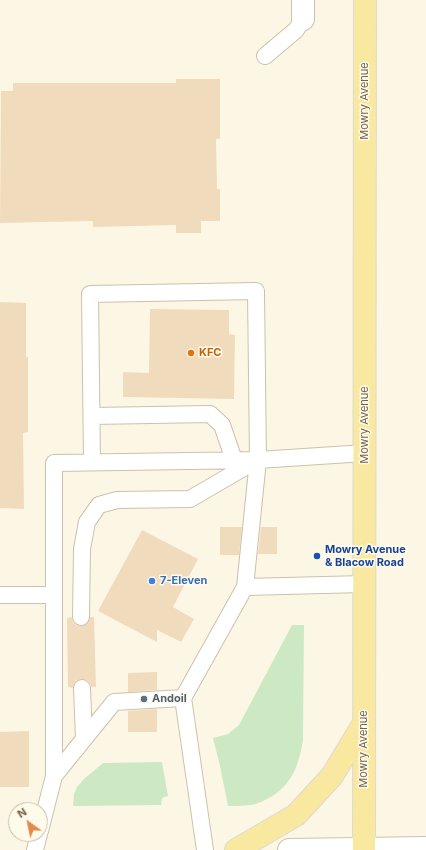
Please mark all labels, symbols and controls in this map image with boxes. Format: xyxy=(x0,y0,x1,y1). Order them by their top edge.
street label: Mowry Avenue xyxy=(358,62,372,140)
place label: KFC xyxy=(199,346,222,360)
marker: KFC xyxy=(186,348,196,358)
street label: Mowry Avenue xyxy=(358,386,372,464)
place label: Mowry Avenue & Blacow Road xyxy=(325,543,406,569)
marker: Mowry Avenue & Blacow Road xyxy=(312,551,322,561)
place label: 7-Eleven xyxy=(160,574,207,588)
marker: 7-Eleven xyxy=(147,576,157,586)
place label: Andoil xyxy=(152,692,187,706)
marker: Andoil xyxy=(139,694,149,704)
street label: Mowry Avenue xyxy=(357,710,371,788)
north arrow xyxy=(8,802,48,842)
text: N xyxy=(15,805,29,821)

